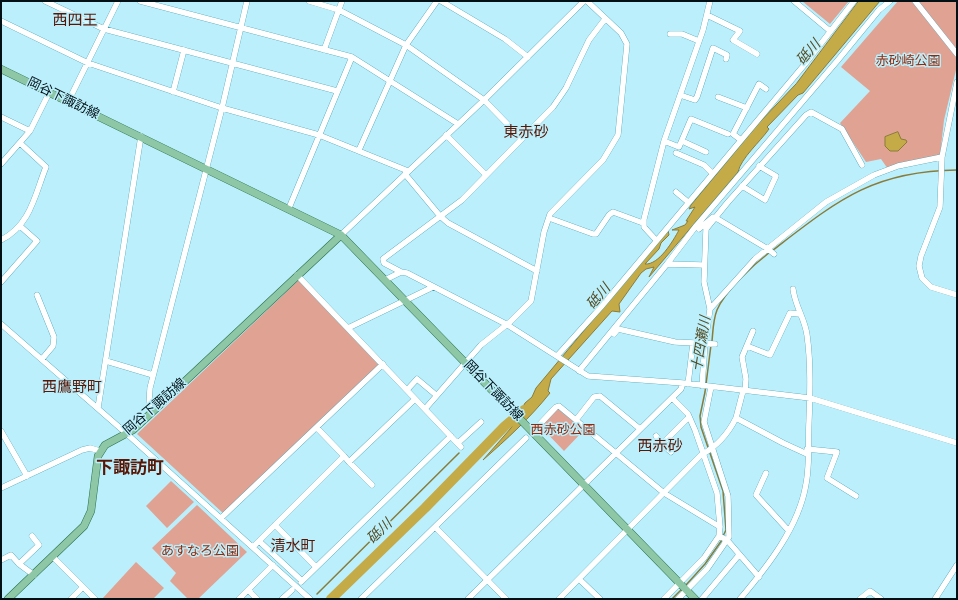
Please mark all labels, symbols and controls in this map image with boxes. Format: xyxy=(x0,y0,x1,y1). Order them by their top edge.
district label: 西四王 xyxy=(53,12,97,30)
water label: 砥川 xyxy=(793,37,825,69)
park label: 赤砂崎公園 xyxy=(876,54,940,70)
street label: 岡谷下諏訪線 xyxy=(25,75,101,123)
district label: 東赤砂 xyxy=(504,124,548,142)
water label: 砥川 xyxy=(584,281,614,313)
water label: 十四瀬川 xyxy=(689,315,715,373)
street label: 岡谷下諏訪線 xyxy=(460,358,526,424)
street label: 岡谷下諏訪線 xyxy=(120,376,190,438)
district label: 西鷹野町 xyxy=(42,379,102,397)
park label: 西赤砂公園 xyxy=(531,423,595,439)
district label: 西赤砂 xyxy=(638,438,682,456)
district label: 下諏訪町 xyxy=(96,459,164,479)
water label: 砥川 xyxy=(364,516,396,548)
district label: 清水町 xyxy=(271,538,315,556)
park label: あすなろ公園 xyxy=(161,544,239,560)

